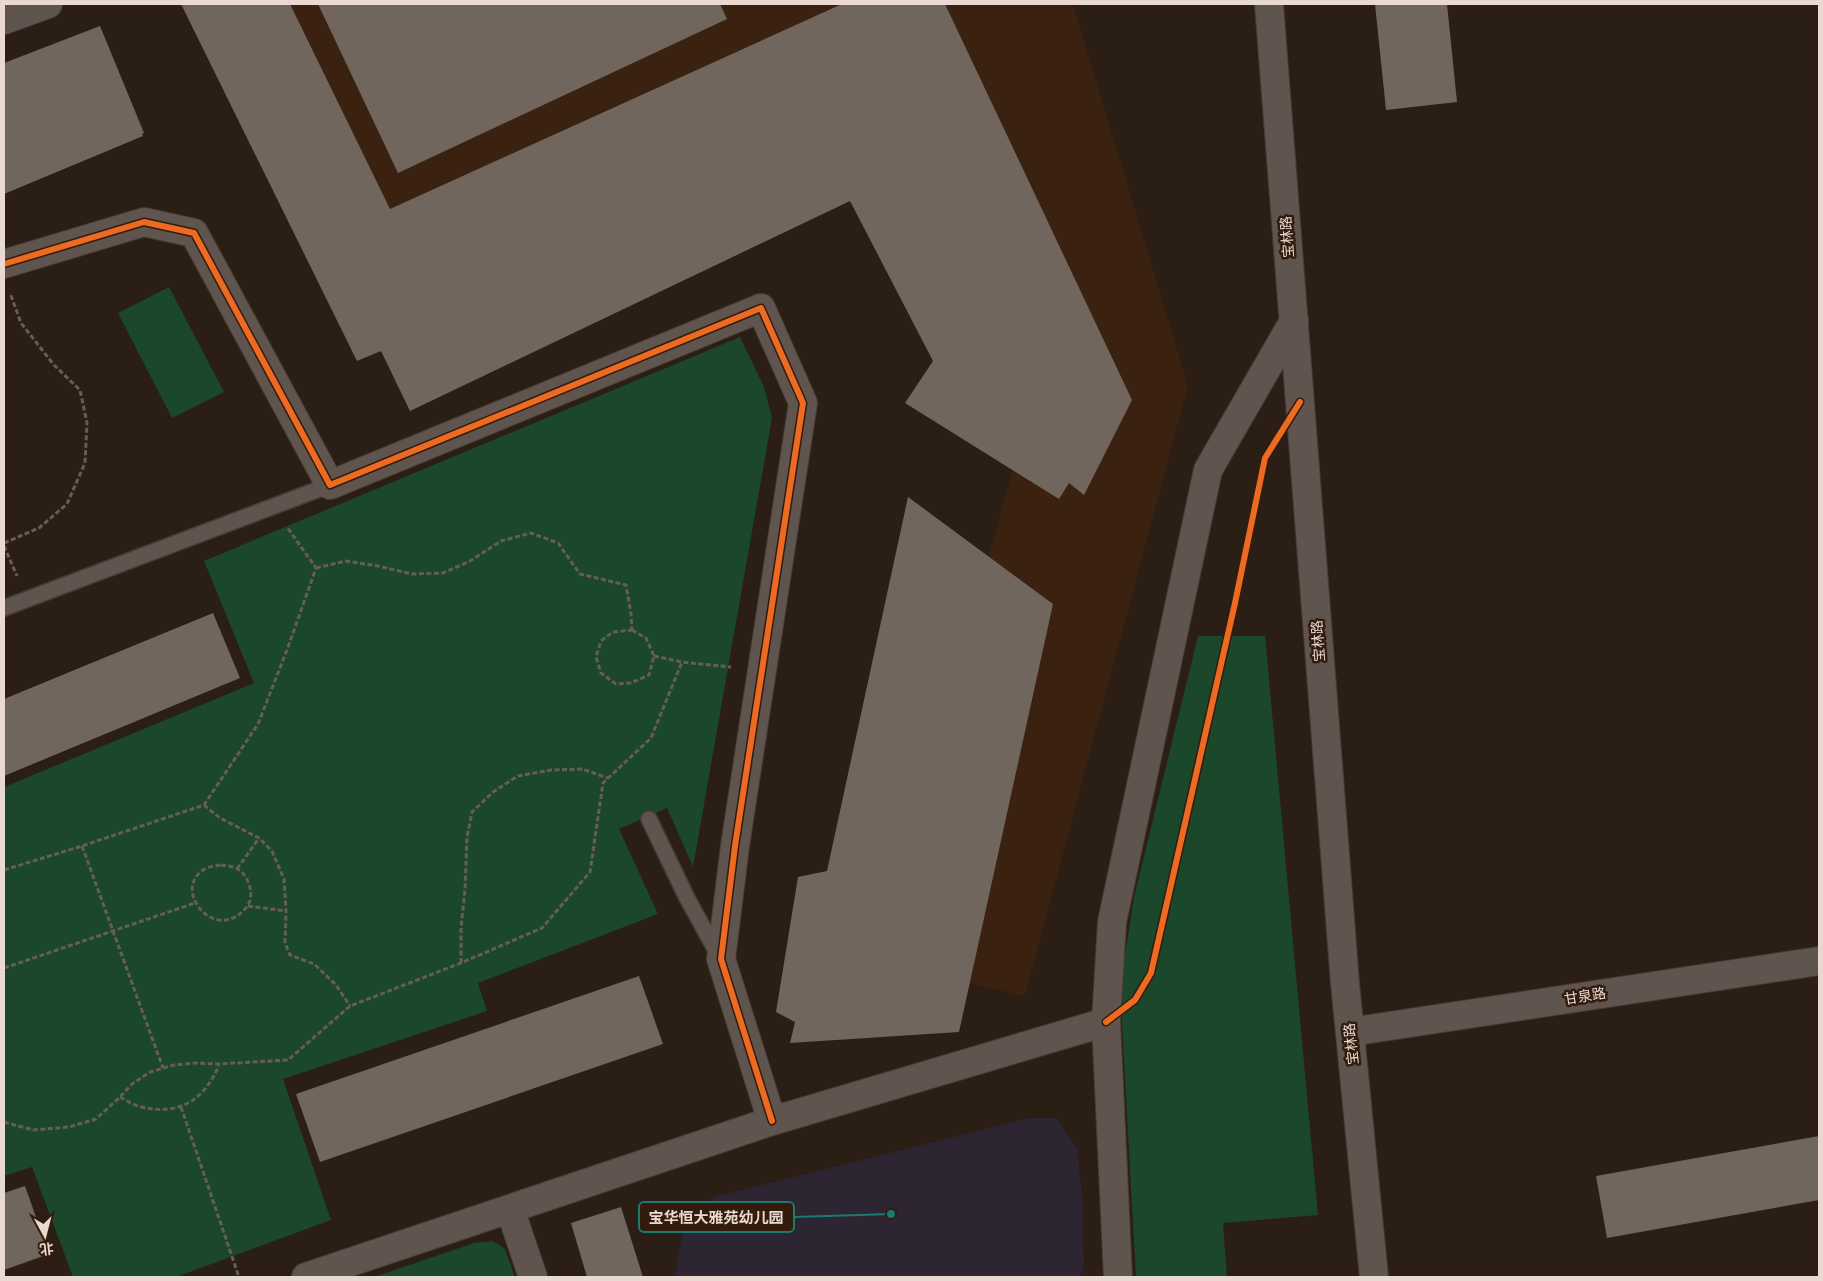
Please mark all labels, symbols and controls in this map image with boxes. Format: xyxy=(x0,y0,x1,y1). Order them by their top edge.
street label: 宝林路 xyxy=(1278,215,1297,259)
street label: 宝林路 xyxy=(1309,619,1328,663)
street label: 甘泉路 xyxy=(1563,985,1607,1008)
street label: 宝林路 xyxy=(1341,1022,1362,1066)
callout: 宝华恒大雅苑幼儿园 xyxy=(639,1202,794,1232)
text: 宝华恒大雅苑幼儿园 xyxy=(648,1209,784,1227)
north arrow xyxy=(20,1211,70,1261)
text: 北 xyxy=(39,1239,55,1258)

